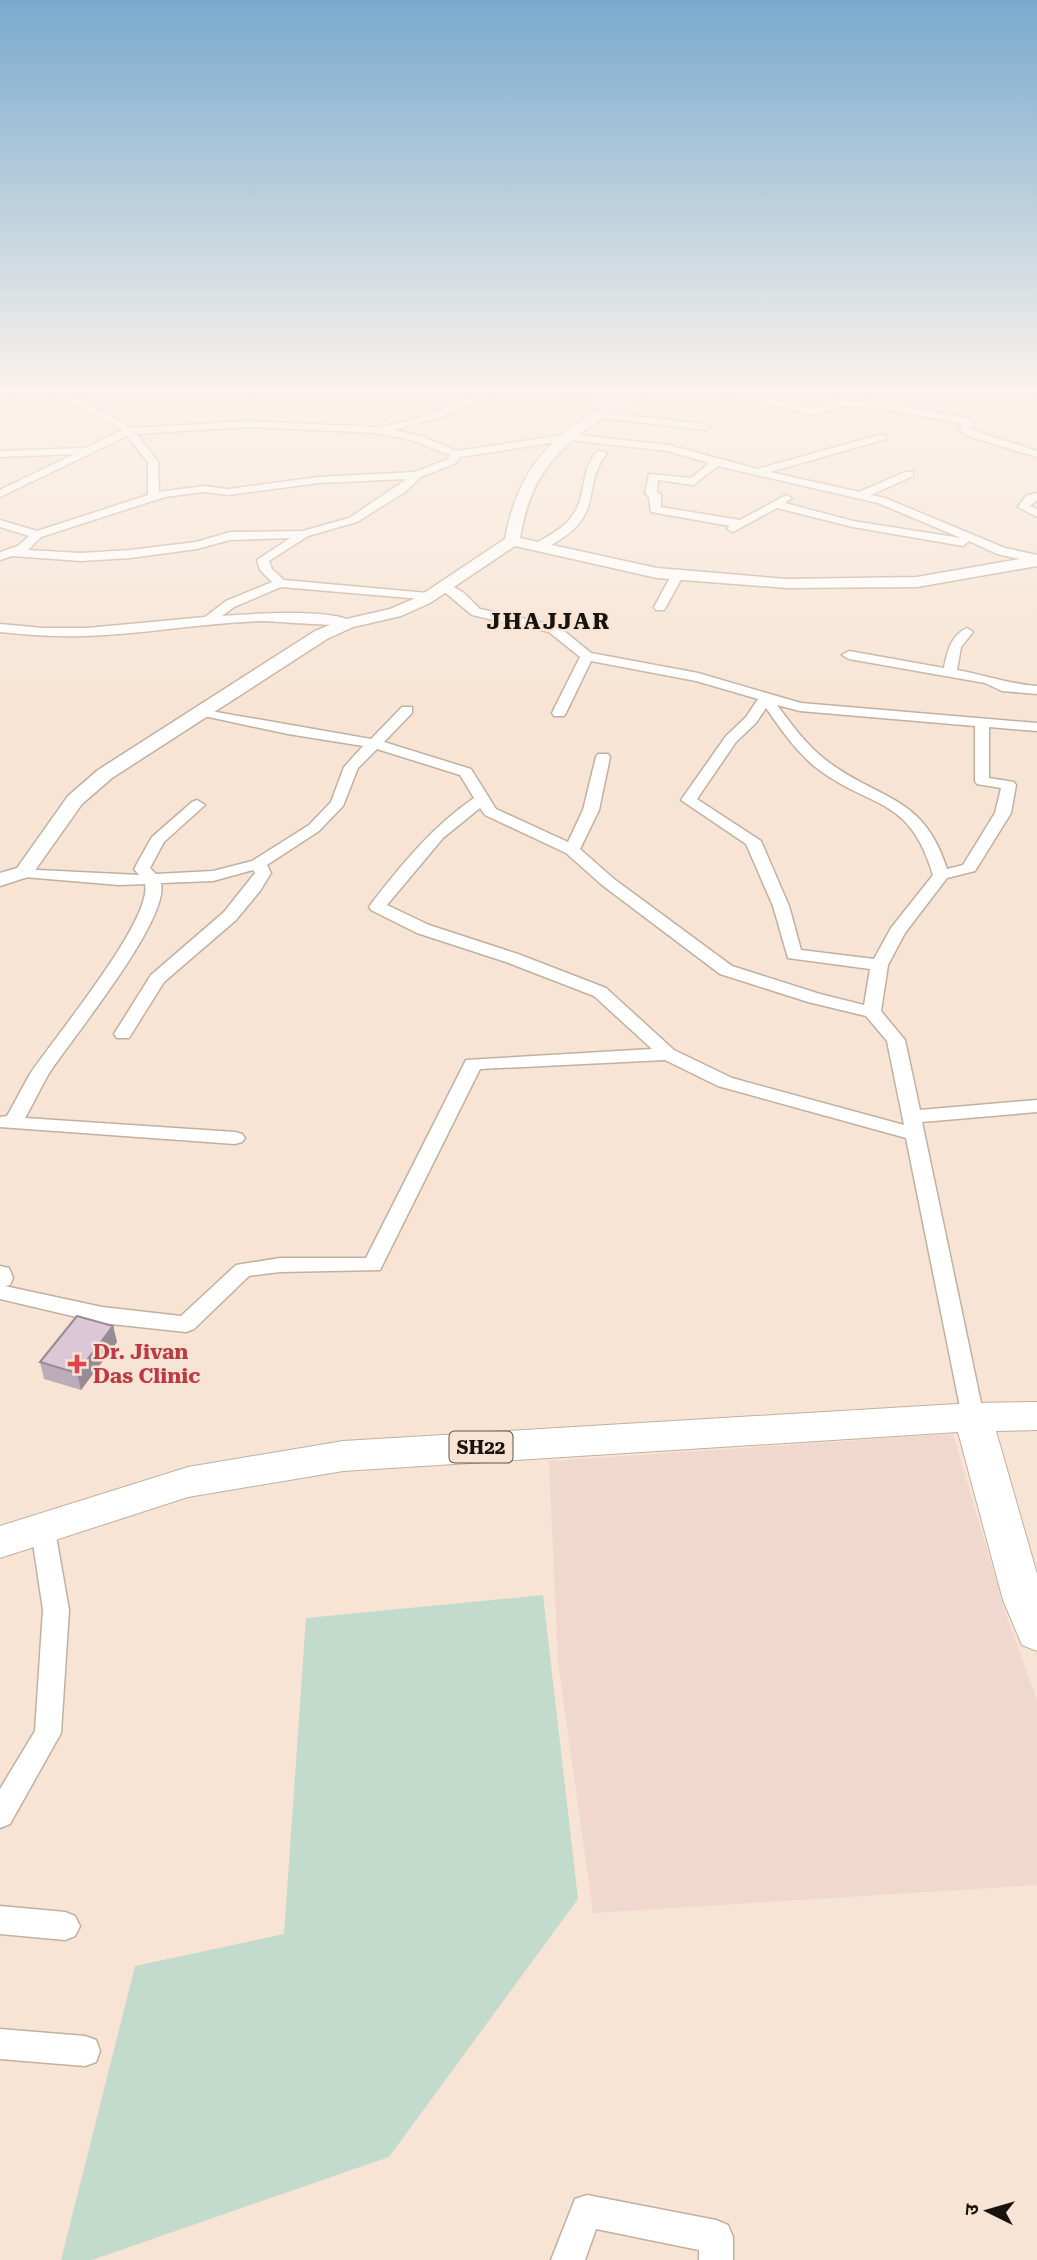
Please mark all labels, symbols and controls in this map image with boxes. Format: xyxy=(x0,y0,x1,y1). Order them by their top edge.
district label: JHAJJAR xyxy=(487,608,611,635)
place label: Dr. Jivan Das Clinic xyxy=(93,1340,200,1388)
marker: Dr. Jivan Das Clinic xyxy=(67,1354,87,1374)
road number: SH22 xyxy=(449,1432,512,1462)
north arrow xyxy=(953,2176,1023,2246)
text: उ xyxy=(960,2202,984,2216)

